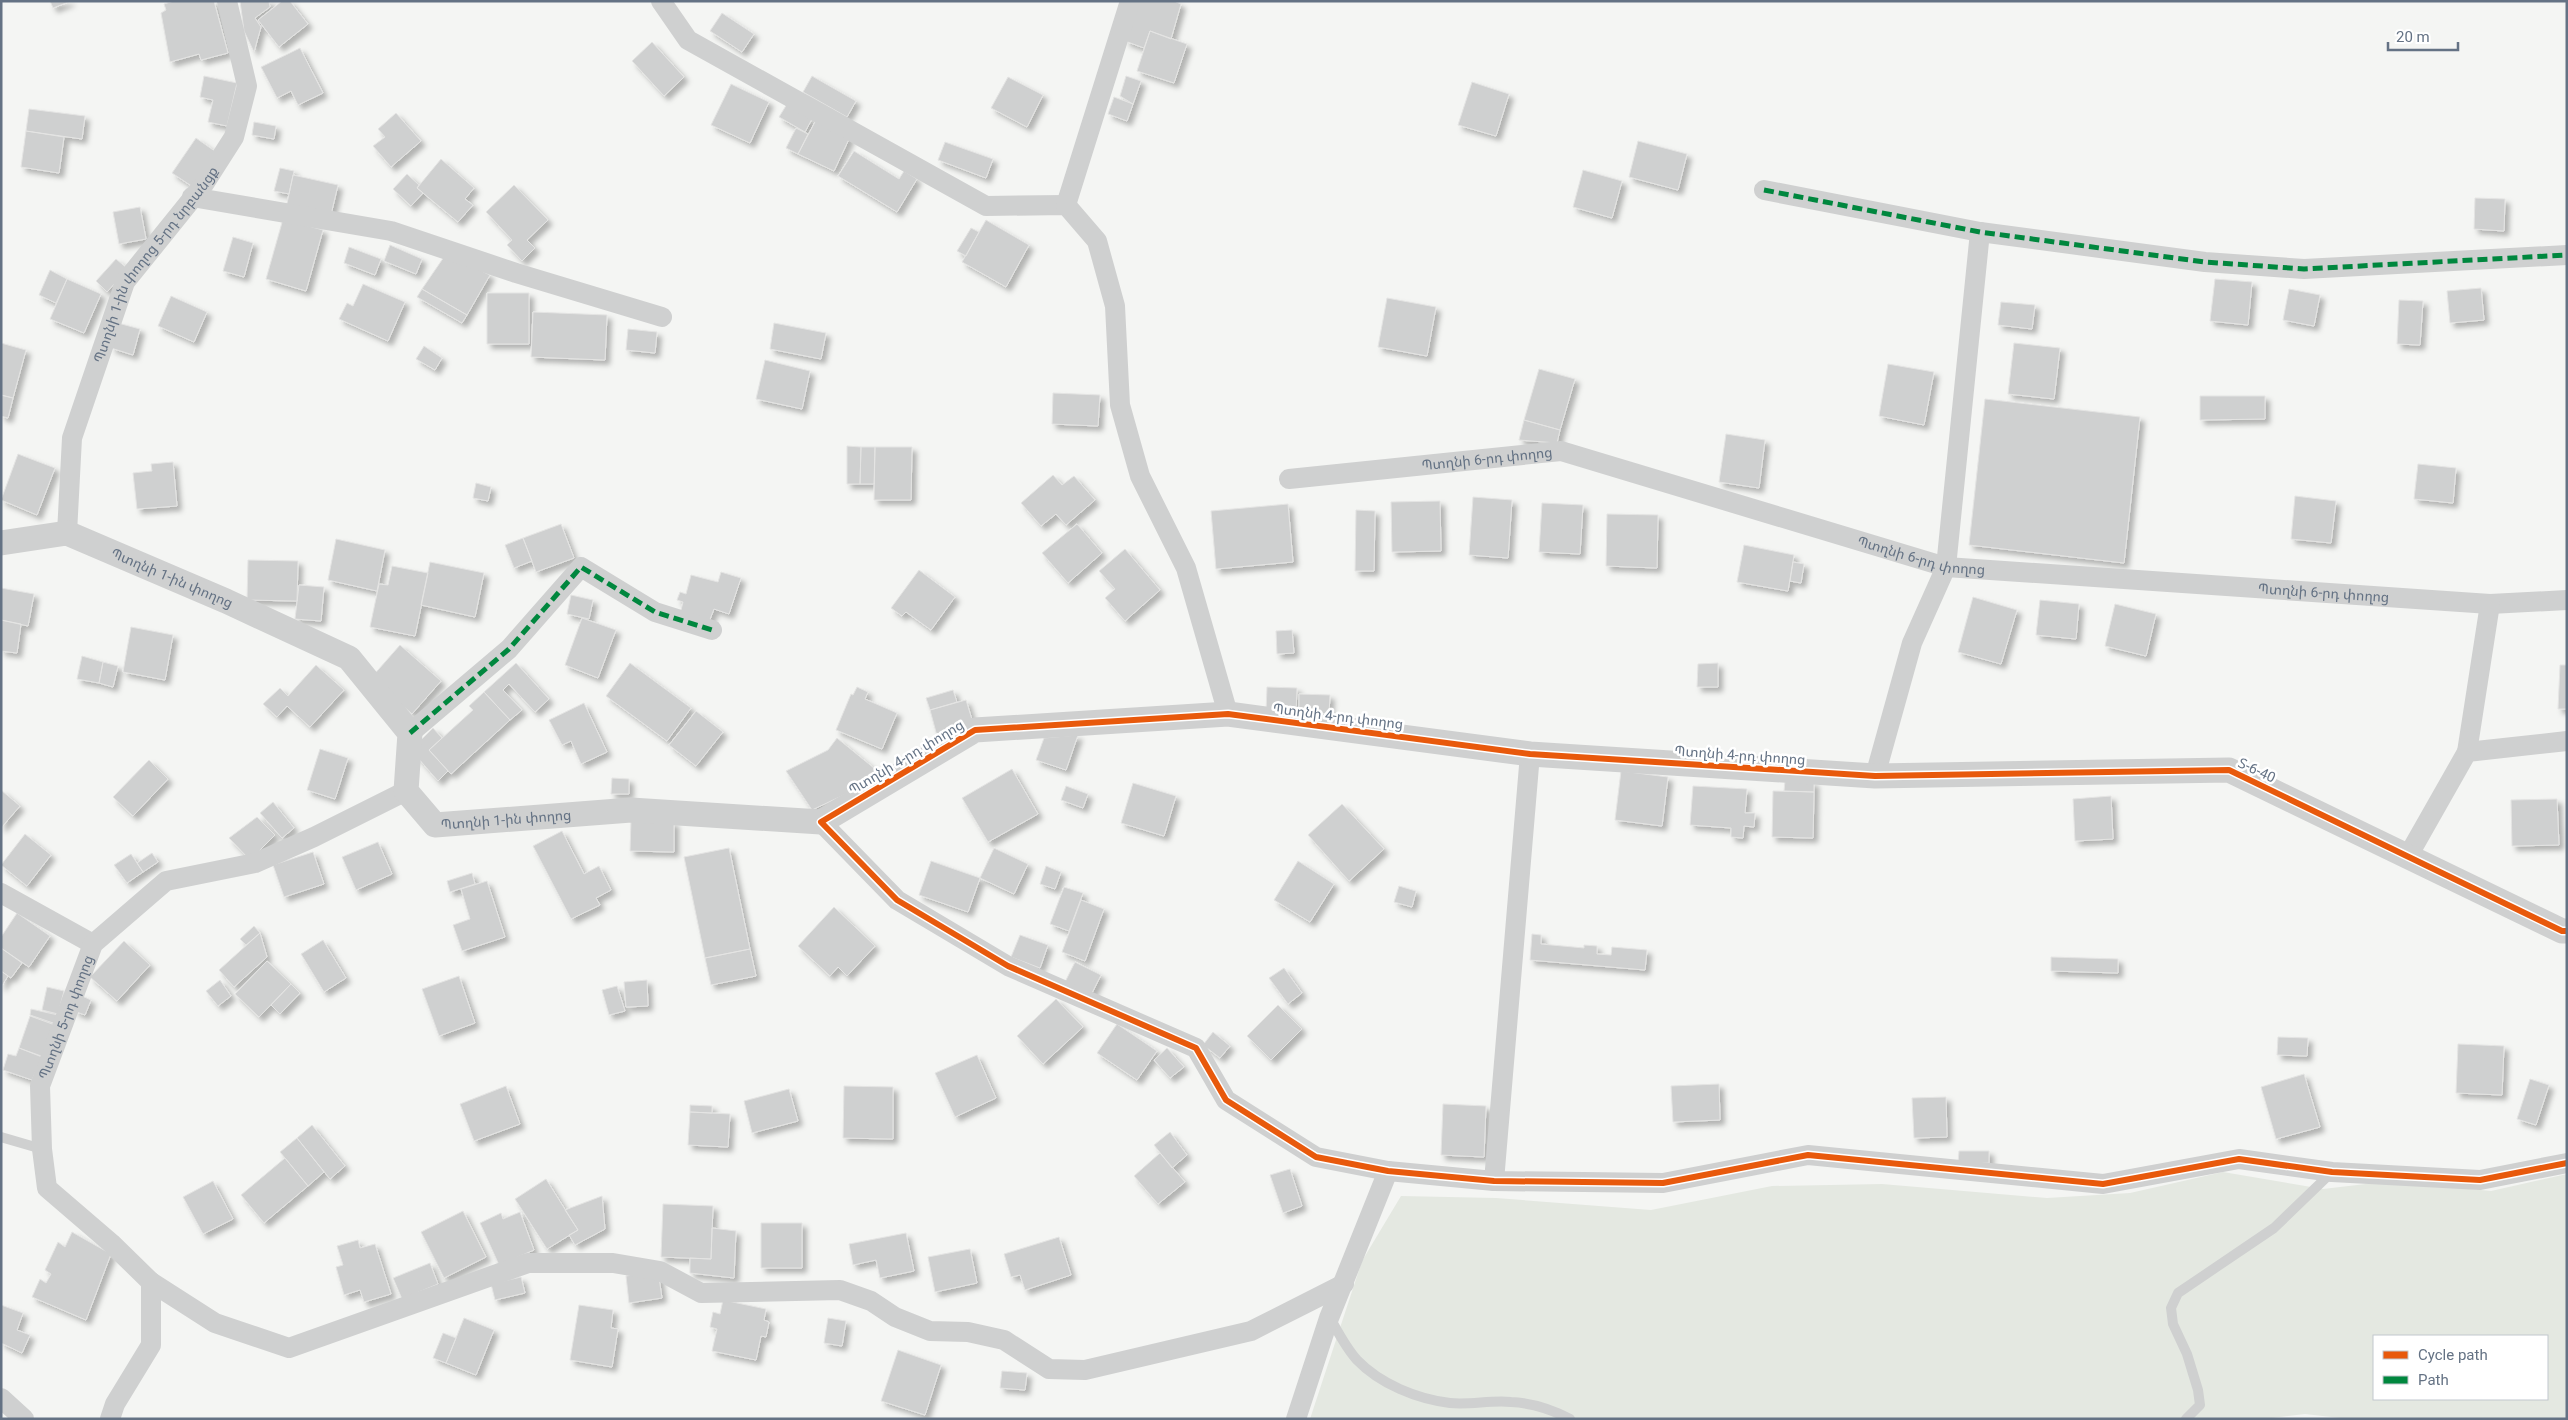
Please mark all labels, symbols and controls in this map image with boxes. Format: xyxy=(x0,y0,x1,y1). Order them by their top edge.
scale bar xyxy=(2388,20,2458,52)
text: 20 m xyxy=(2396,28,2430,46)
street label: Պտղնի 1-ին փողոց 5-րդ նրբանցք xyxy=(90,163,221,365)
street label: Պտղնի 6-րդ փողոց xyxy=(1421,444,1553,473)
street label: Պտղնի 6-րդ փողոց xyxy=(1855,533,1986,578)
street label: Պտղնի 1-ին փողոց xyxy=(109,545,236,611)
street label: Պտղնի 6-րդ փողոց xyxy=(2257,580,2390,605)
street label: Պտղնի 4-րդ փողոց xyxy=(1272,700,1404,732)
street label: Պտղնի 4-րդ փողոց xyxy=(846,716,966,798)
street label: Պտղնի 4-րդ փողոց xyxy=(1674,742,1806,768)
street label: Տ-6-40 xyxy=(2236,754,2278,786)
street label: Պտղնի 1-ին փողոց xyxy=(440,807,572,833)
street label: Պտղնի 5-րդ փողոց xyxy=(35,953,96,1082)
legend xyxy=(2373,1335,2548,1400)
text: Cycle path xyxy=(2418,1346,2488,1364)
text: Path xyxy=(2418,1371,2449,1389)

